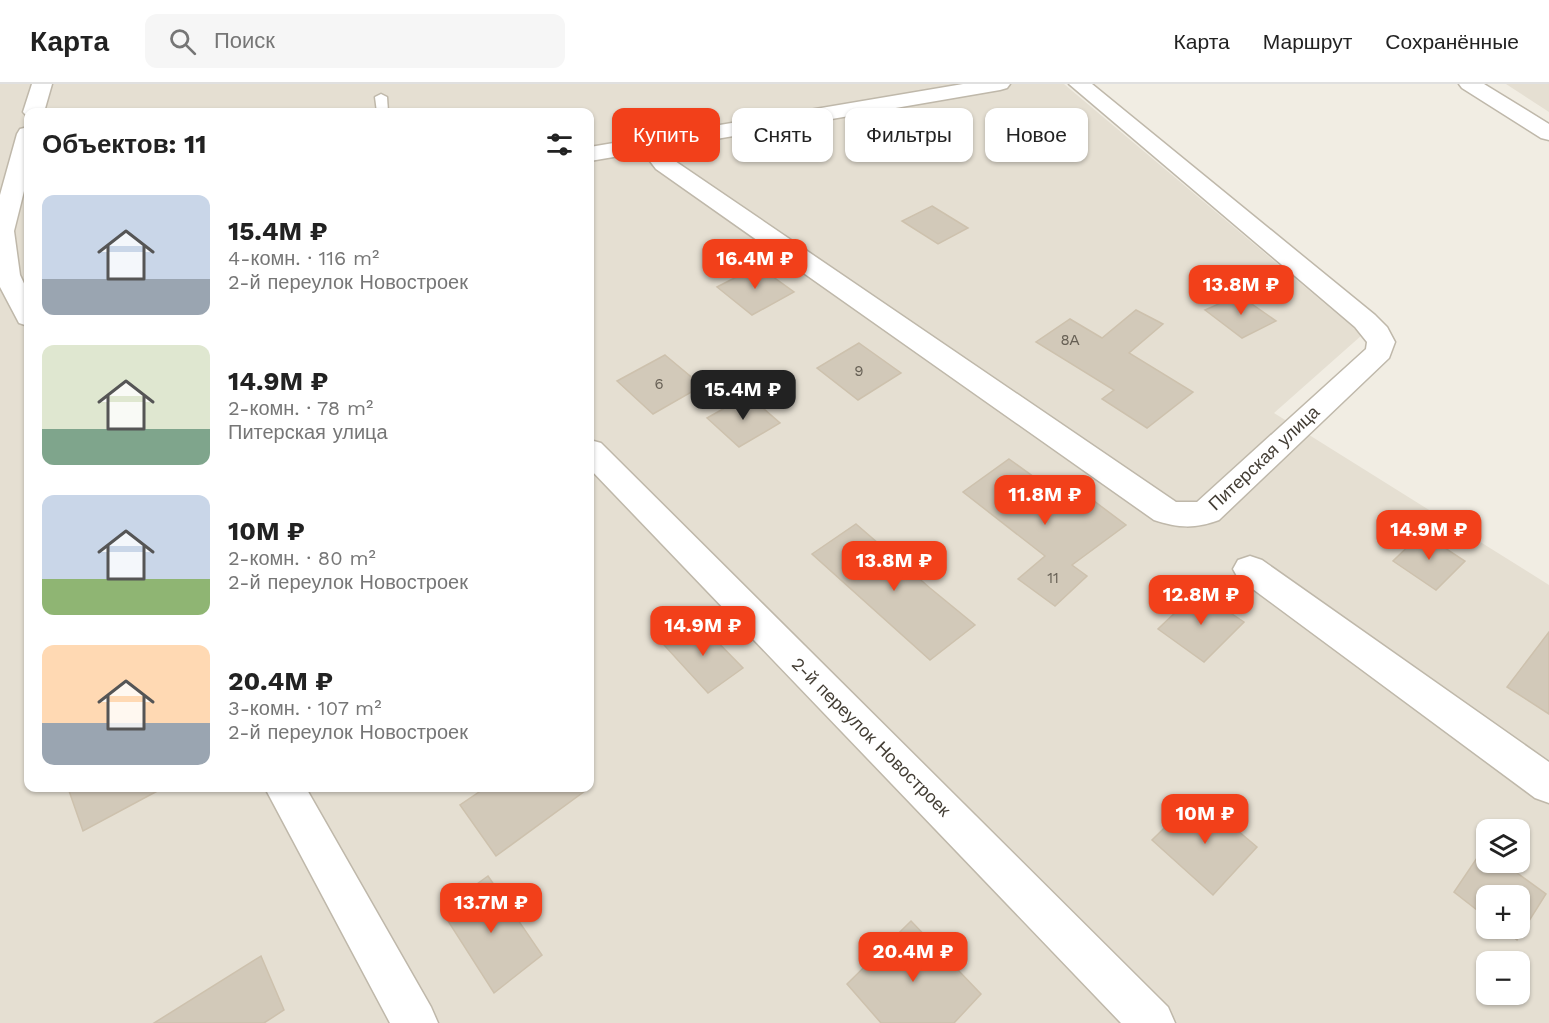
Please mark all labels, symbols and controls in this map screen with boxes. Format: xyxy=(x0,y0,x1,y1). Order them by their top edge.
search box xyxy=(145,14,565,68)
text: Карта xyxy=(30,25,109,58)
icon: search xyxy=(166,25,199,58)
text: Поиск xyxy=(214,28,275,53)
text: Карта xyxy=(1174,29,1230,54)
text: Маршрут xyxy=(1263,29,1352,54)
text: Сохранённые xyxy=(1385,29,1519,54)
chip: Купить xyxy=(612,108,720,162)
chip: Снять xyxy=(732,108,833,162)
chip: Фильтры xyxy=(845,108,973,162)
chip: Новое xyxy=(985,108,1088,162)
icon: filters xyxy=(543,128,576,161)
text: Объектов: 11 xyxy=(42,129,206,159)
text: 15.4M ₽ xyxy=(228,216,328,246)
icon: home xyxy=(90,219,162,291)
pin: 16.4M ₽ xyxy=(700,239,810,290)
text: 4-комн. · 116 m² xyxy=(228,246,379,270)
text: 16.4M ₽ xyxy=(716,246,794,270)
pin: 13.8M ₽ xyxy=(1186,265,1296,316)
text: 2-й переулок Новостроек xyxy=(228,270,468,294)
text: 13.8M ₽ xyxy=(1203,272,1279,296)
house number: 8А xyxy=(1060,331,1080,349)
house number: 9 xyxy=(854,362,864,380)
text: 14.9M ₽ xyxy=(228,366,328,396)
icon: home xyxy=(90,369,162,441)
pin: 15.4M ₽ xyxy=(688,370,798,421)
house number: 6 xyxy=(654,375,664,393)
text: 15.4M ₽ xyxy=(705,377,781,401)
text: 2-комн. · 78 m² xyxy=(228,396,373,420)
street label: Питерская улица xyxy=(1204,400,1324,514)
text: Питерская улица xyxy=(228,420,388,444)
pin: 11.8M ₽ xyxy=(990,475,1100,526)
text: 11.8M ₽ xyxy=(1008,482,1082,506)
pin: 14.9M ₽ xyxy=(1374,510,1484,561)
text: 10M ₽ xyxy=(228,516,305,546)
text: 14.9M ₽ xyxy=(1390,517,1468,541)
icon: home xyxy=(90,519,162,591)
pin: 13.8M ₽ xyxy=(839,541,949,592)
text: 2-комн. · 80 m² xyxy=(228,546,376,570)
text: 13.8M ₽ xyxy=(856,548,932,572)
house number: 11 xyxy=(1047,569,1059,587)
text: 2-й переулок Новостроек xyxy=(228,570,468,594)
pin: 12.8M ₽ xyxy=(1146,575,1256,626)
text: 12.8M ₽ xyxy=(1163,582,1239,606)
pin: 14.9M ₽ xyxy=(648,606,758,657)
text: 14.9M ₽ xyxy=(664,613,742,637)
street label: 2-й переулок Новостроек xyxy=(788,653,955,821)
text: 20.4M ₽ xyxy=(228,666,333,696)
icon: home xyxy=(90,669,162,741)
text: 3-комн. · 107 m² xyxy=(228,696,381,720)
text: 2-й переулок Новостроек xyxy=(228,720,468,744)
pin: 10M ₽ xyxy=(1163,794,1247,845)
text: 10M ₽ xyxy=(1175,801,1235,825)
map controls xyxy=(1476,819,1530,1005)
button: layers xyxy=(1476,819,1530,873)
pin: 13.7M ₽ xyxy=(436,883,546,934)
button: + xyxy=(1476,885,1530,939)
text: 13.7M ₽ xyxy=(454,890,528,914)
pin: 20.4M ₽ xyxy=(858,932,968,983)
text: 20.4M ₽ xyxy=(873,939,953,963)
button: − xyxy=(1476,951,1530,1005)

